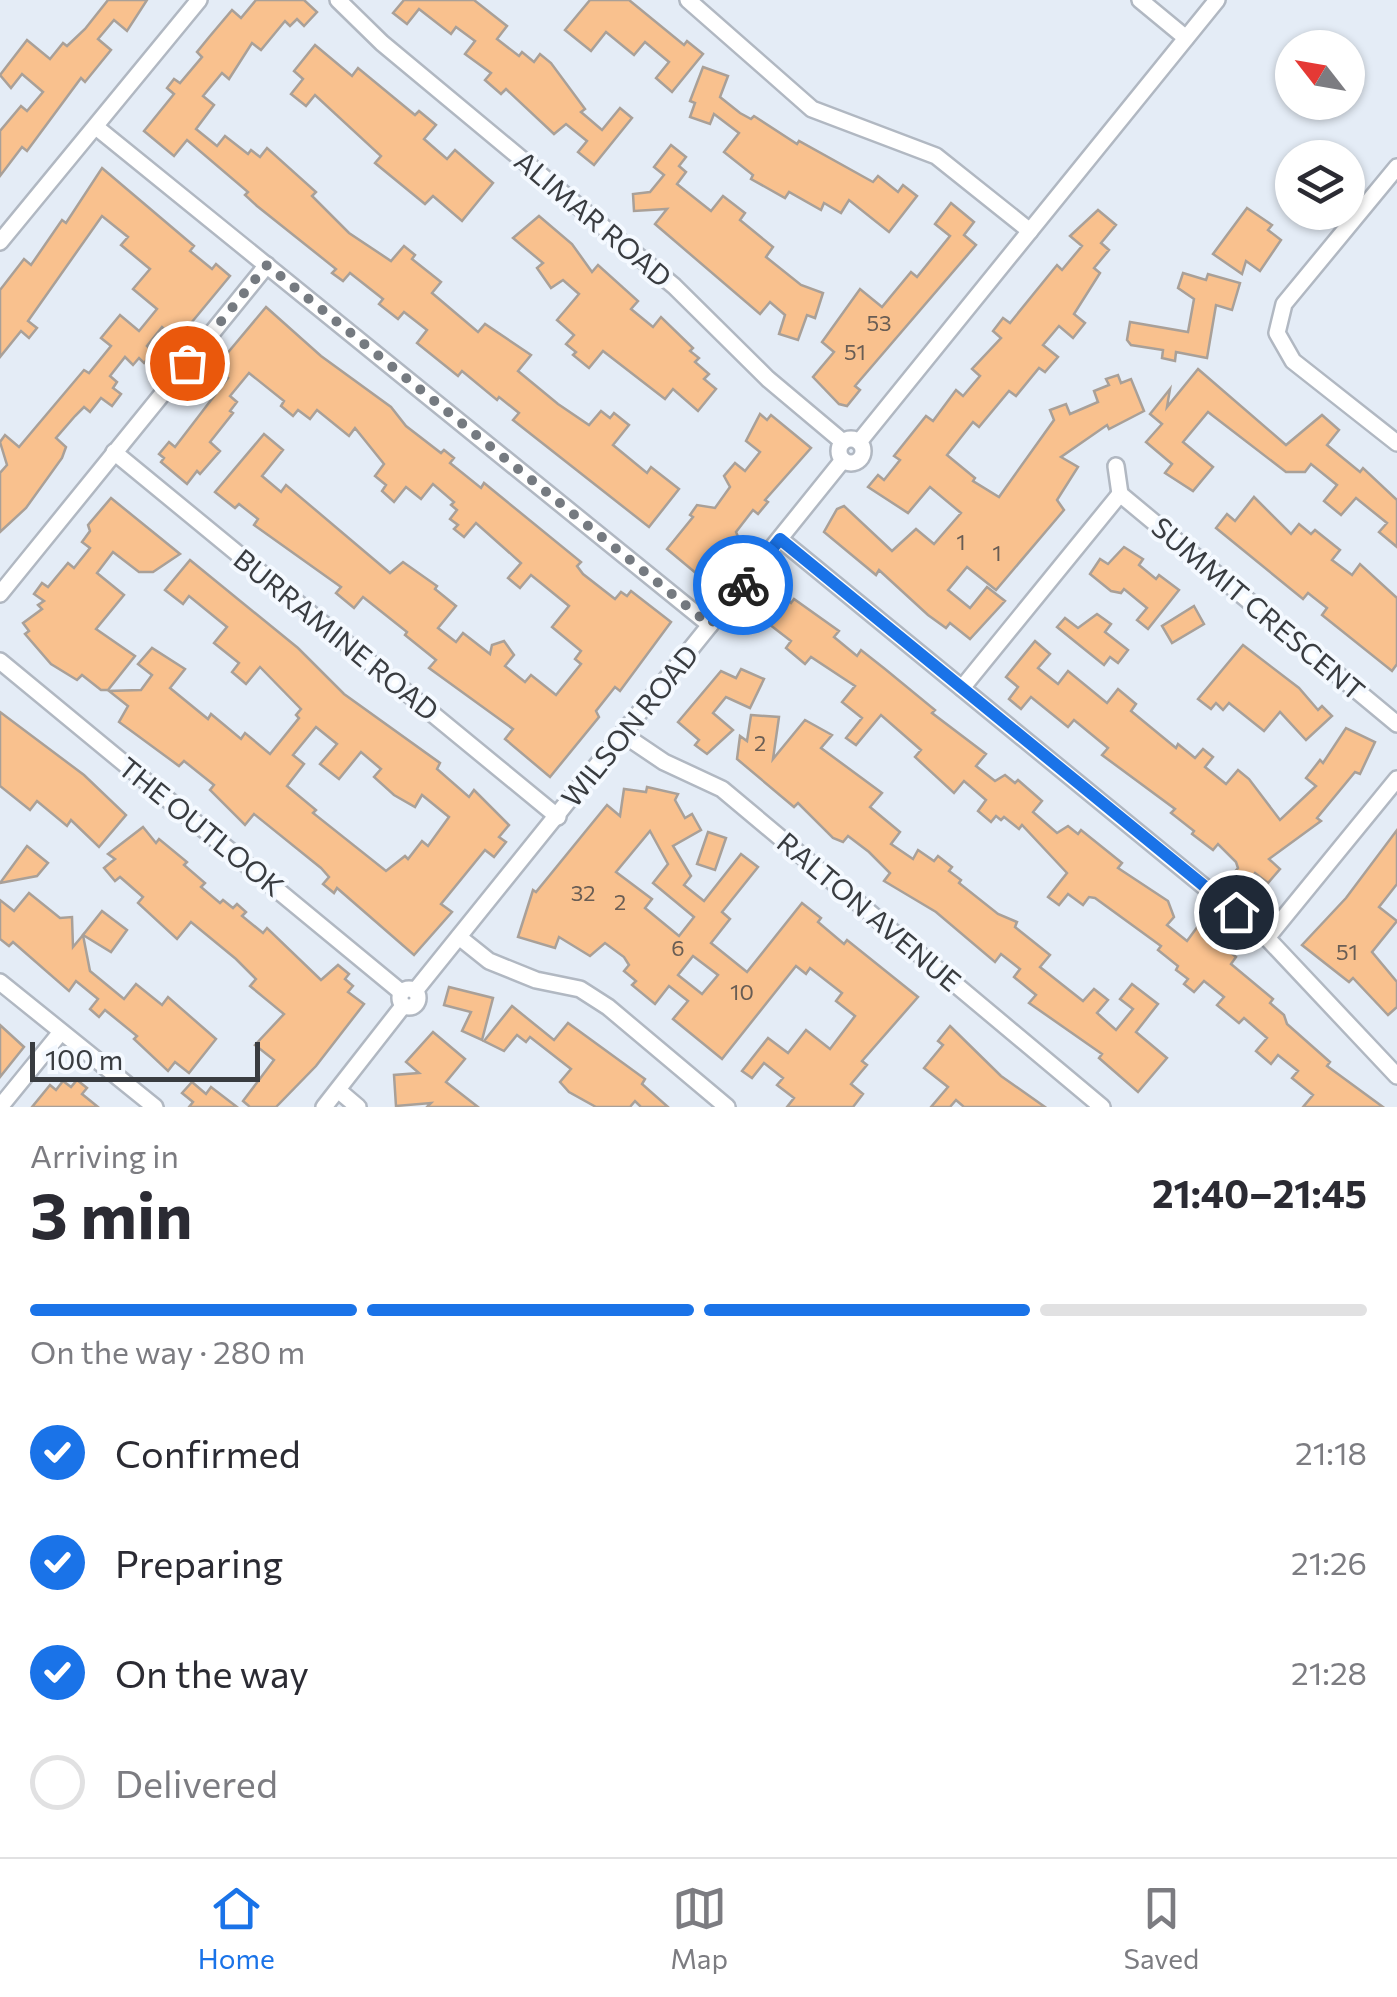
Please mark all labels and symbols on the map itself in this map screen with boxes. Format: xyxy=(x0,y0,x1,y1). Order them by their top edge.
north arrow xyxy=(1275,30,1365,120)
street label: ALIMAR ROAD xyxy=(509,143,679,294)
house number: 53 xyxy=(866,309,892,336)
pin xyxy=(145,321,230,406)
house number: 51 xyxy=(844,338,866,365)
street label: SUMMIT CRESCENT xyxy=(1145,509,1372,707)
house number: 1 xyxy=(956,528,966,555)
courier xyxy=(693,535,793,635)
house number: 1 xyxy=(992,539,1002,566)
street label: BURRAMINE ROAD xyxy=(227,541,446,727)
street label: WILSON ROAD xyxy=(554,638,705,813)
house number: 2 xyxy=(754,729,766,756)
street label: THE OUTLOOK xyxy=(112,749,291,903)
street label: RALTON AVENUE xyxy=(771,825,968,998)
pin xyxy=(1194,870,1279,955)
house number: 32 xyxy=(571,879,595,906)
house number: 2 xyxy=(614,888,626,915)
house number: 6 xyxy=(671,934,685,961)
house number: 51 xyxy=(1336,938,1358,965)
house number: 10 xyxy=(730,978,754,1005)
scale bar xyxy=(30,1037,260,1082)

